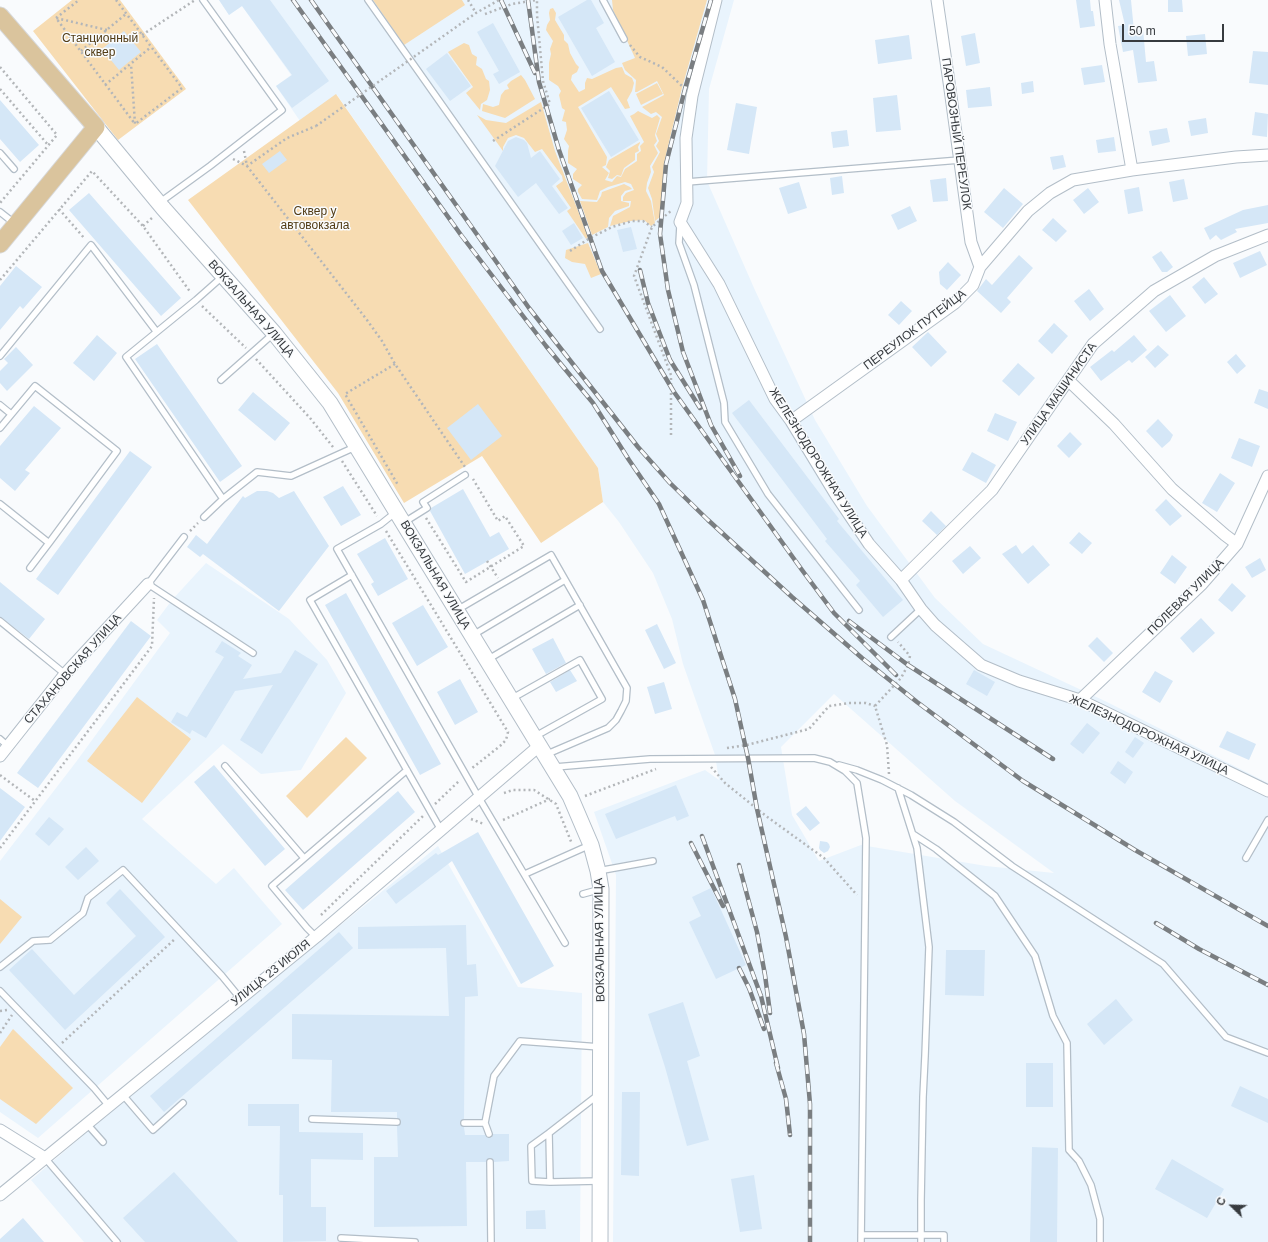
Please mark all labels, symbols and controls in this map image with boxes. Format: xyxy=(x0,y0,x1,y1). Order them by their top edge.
scale bar xyxy=(1124,16,1226,42)
text: 50 m xyxy=(1129,24,1156,38)
park label: Станционный сквер xyxy=(62,32,138,60)
street label: ПАРОВОЗНЫЙ ПЕРЕУЛОК xyxy=(938,57,974,211)
park label: Сквер у автовокзала xyxy=(281,205,349,233)
street label: ВОКЗАЛЬНАЯ УЛИЦА xyxy=(205,257,297,361)
street label: ПЕРЕУЛОК ПУТЕЙЦА xyxy=(861,287,969,373)
street label: УЛИЦА МАШИНИСТА xyxy=(1018,340,1100,448)
street label: ЖЕЛЕЗНОДОРОЖНАЯ УЛИЦА xyxy=(766,385,870,541)
street label: ВОКЗАЛЬНАЯ УЛИЦА xyxy=(397,518,473,632)
street label: ПОЛЕВАЯ УЛИЦА xyxy=(1145,556,1227,638)
street label: СТАХАНОВСКАЯ УЛИЦА xyxy=(21,611,125,727)
street label: ЖЕЛЕЗНОДОРОЖНАЯ УЛИЦА xyxy=(1067,692,1231,778)
street label: ВОКЗАЛЬНАЯ УЛИЦА xyxy=(592,878,608,1002)
street label: УЛИЦА 23 ИЮЛЯ xyxy=(229,937,313,1009)
north arrow xyxy=(1212,1186,1252,1226)
text: С xyxy=(1214,1195,1228,1207)

